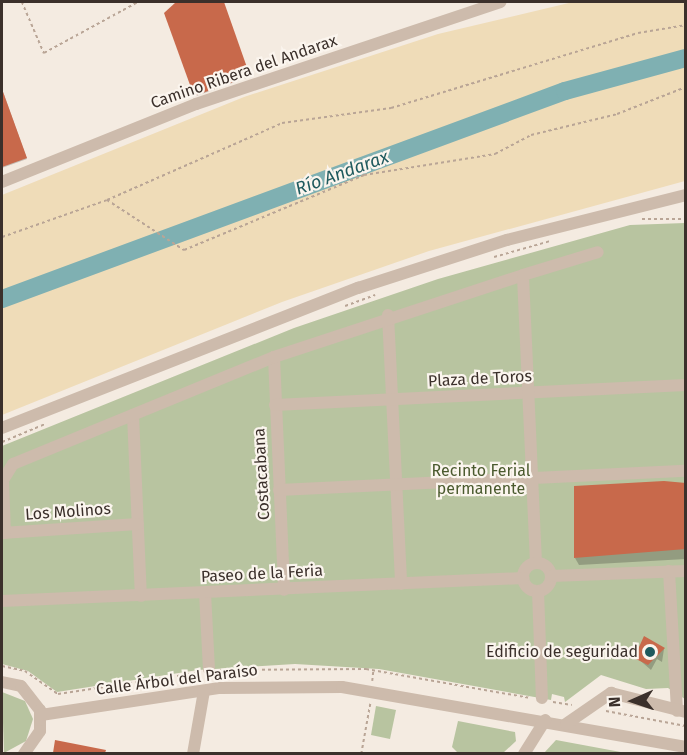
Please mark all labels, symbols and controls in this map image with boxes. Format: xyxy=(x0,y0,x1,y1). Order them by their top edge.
street label: Camino Ribera del Andarax xyxy=(148,31,340,113)
water label: Río Andarax xyxy=(292,146,392,200)
street label: Plaza de Toros xyxy=(428,367,532,391)
street label: Costacabana xyxy=(250,427,274,521)
park label: Recinto Ferial permanente xyxy=(432,461,530,499)
street label: Los Molinos xyxy=(25,499,111,525)
street label: Paseo de la Feria xyxy=(200,561,324,587)
place label: Edificio de seguridad xyxy=(486,642,638,662)
marker: Edificio de seguridad xyxy=(643,645,657,659)
street label: Calle Árbol del Paraíso xyxy=(95,661,259,699)
north arrow xyxy=(603,671,663,731)
text: N xyxy=(605,696,624,708)

